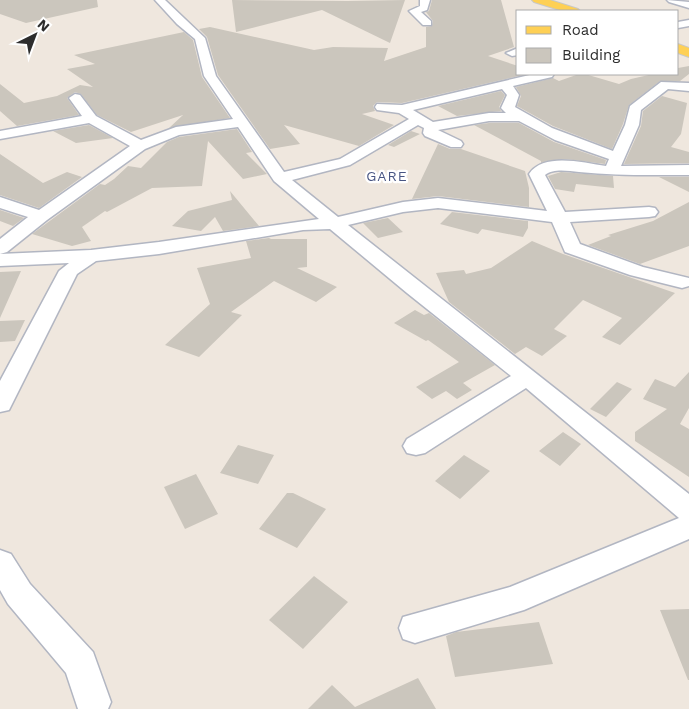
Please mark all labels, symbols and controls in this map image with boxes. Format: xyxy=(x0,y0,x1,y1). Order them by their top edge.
north arrow xyxy=(10,10,60,60)
legend xyxy=(516,10,679,75)
text: N xyxy=(34,16,53,35)
text: Road xyxy=(562,21,599,39)
text: Building xyxy=(562,46,620,64)
district label: GARE xyxy=(366,168,408,184)

